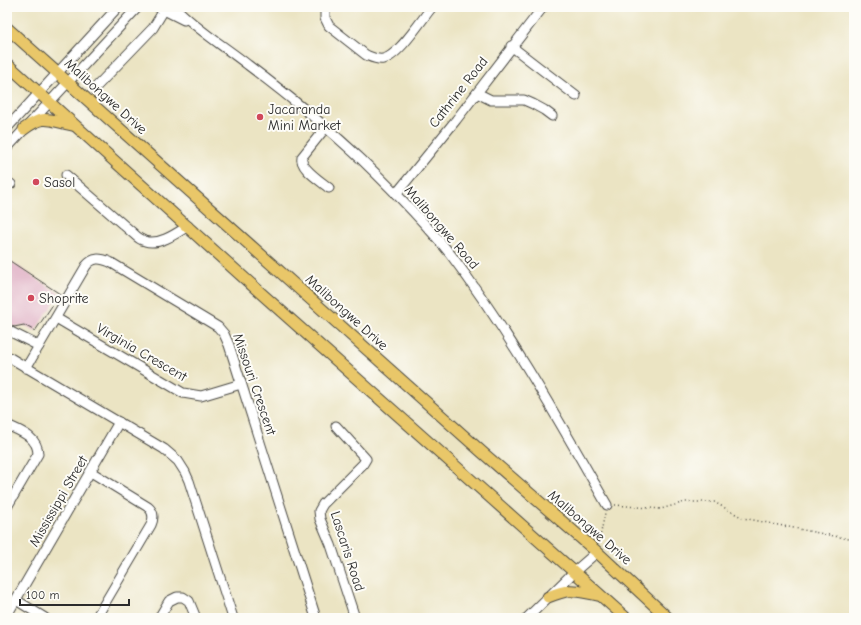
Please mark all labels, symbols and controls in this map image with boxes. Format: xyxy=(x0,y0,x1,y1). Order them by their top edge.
street label: Cathrine Road xyxy=(425,53,491,131)
street label: Malibongwe Drive xyxy=(61,55,150,138)
place label: Jacaranda Mini Market xyxy=(268,101,342,134)
marker: Jacaranda Mini Market xyxy=(255,112,265,122)
place label: Sasol xyxy=(44,174,75,191)
marker: Sasol xyxy=(31,177,41,187)
street label: Malibongwe Road xyxy=(401,182,483,273)
street label: Malibongwe Drive xyxy=(302,271,391,354)
place label: Shoprite xyxy=(39,290,88,307)
marker: Shoprite xyxy=(26,293,36,303)
street label: Virginia Crescent xyxy=(94,320,191,386)
street label: Missouri Crescent xyxy=(229,331,280,438)
street label: Mississippi Street xyxy=(25,452,92,550)
street label: Malibongwe Drive xyxy=(544,486,635,568)
street label: Lascaris Road xyxy=(327,509,368,593)
scale bar xyxy=(20,581,129,607)
text: 100 m xyxy=(26,588,59,602)

